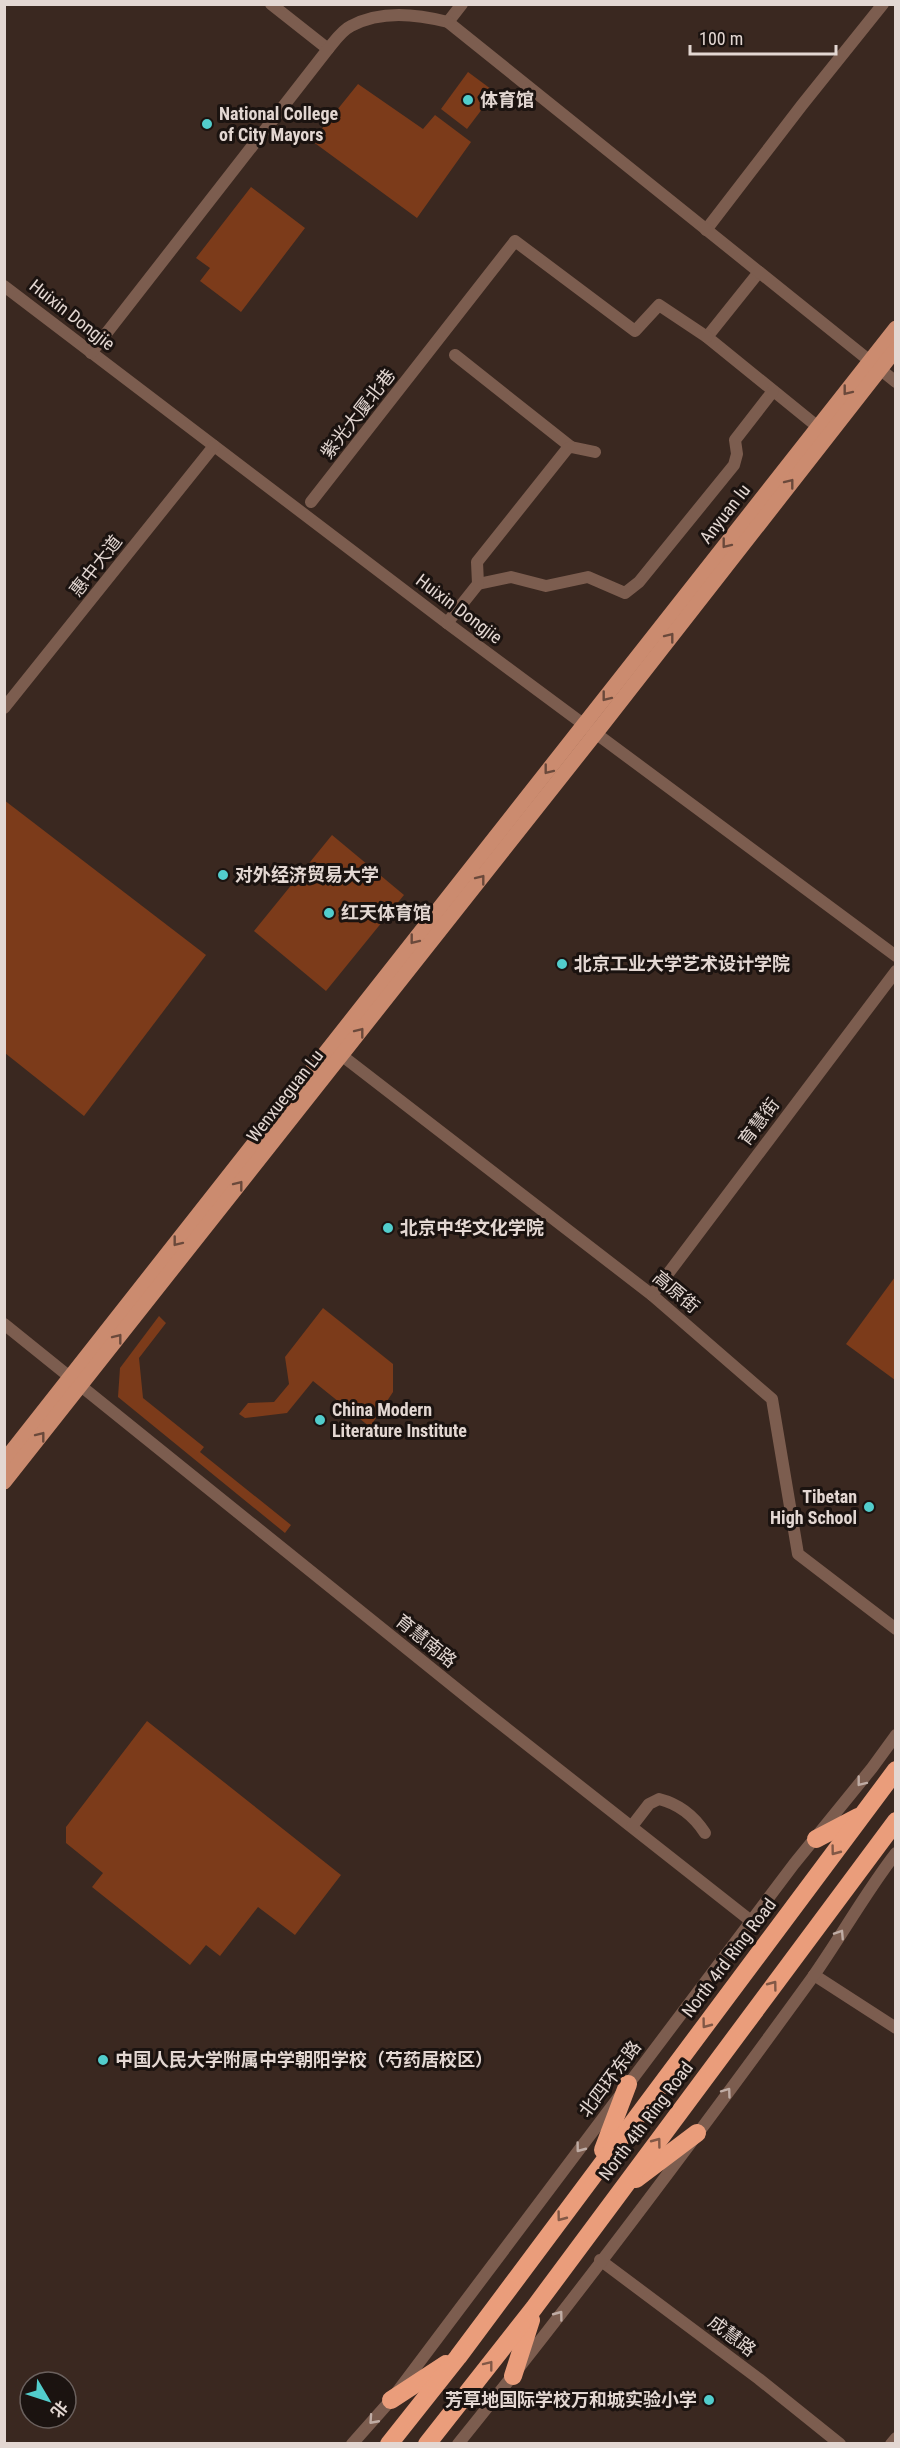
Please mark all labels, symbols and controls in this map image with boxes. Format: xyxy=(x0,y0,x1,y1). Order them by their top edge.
scale bar xyxy=(690,18,836,56)
text: 100 m xyxy=(699,28,743,49)
place label: 体育馆 xyxy=(480,89,534,110)
marker: 体育馆 xyxy=(461,93,475,107)
place label: National College of City Mayors xyxy=(219,103,338,145)
marker: National College of City Mayors xyxy=(200,117,214,131)
street label: Huixin Dongjie xyxy=(26,275,119,354)
street label: 紫光大厦北巷 xyxy=(316,365,399,463)
one-way arrow xyxy=(843,384,854,395)
one-way arrow xyxy=(783,479,794,490)
street label: Anyuan lu xyxy=(695,480,754,548)
street label: 惠中大道 xyxy=(65,531,126,601)
one-way arrow xyxy=(723,537,734,548)
street label: Huixin Dongjie xyxy=(412,569,507,648)
one-way arrow xyxy=(663,633,674,644)
one-way arrow xyxy=(602,690,613,701)
one-way arrow xyxy=(544,764,555,775)
place label: 对外经济贸易大学 xyxy=(235,864,379,885)
marker: 对外经济贸易大学 xyxy=(216,868,230,882)
one-way arrow xyxy=(473,875,484,886)
place label: 红天体育馆 xyxy=(341,902,431,923)
marker: 红天体育馆 xyxy=(322,906,336,920)
one-way arrow xyxy=(411,933,422,944)
place label: 北京工业大学艺术设计学院 xyxy=(574,953,790,974)
marker: 北京工业大学艺术设计学院 xyxy=(555,957,569,971)
one-way arrow xyxy=(352,1028,363,1039)
street label: Wenxueguan Lu xyxy=(242,1045,327,1146)
street label: 育慧街 xyxy=(734,1094,783,1150)
one-way arrow xyxy=(231,1181,242,1192)
place label: 北京中华文化学院 xyxy=(400,1217,544,1238)
marker: 北京中华文化学院 xyxy=(381,1221,395,1235)
one-way arrow xyxy=(173,1235,184,1246)
street label: 高原街 xyxy=(649,1266,704,1317)
one-way arrow xyxy=(110,1334,121,1345)
place label: China Modern Literature Institute xyxy=(332,1399,467,1441)
marker: China Modern Literature Institute xyxy=(313,1413,327,1427)
one-way arrow xyxy=(33,1432,44,1443)
place label: Tibetan High School xyxy=(770,1486,857,1528)
marker: Tibetan High School xyxy=(862,1500,876,1514)
street label: 育慧南路 xyxy=(392,1610,461,1671)
one-way arrow xyxy=(858,1775,869,1786)
one-way arrow xyxy=(832,1844,843,1855)
street label: North 4rd Ring Road xyxy=(677,1894,780,2021)
one-way arrow xyxy=(833,1930,845,1940)
one-way arrow xyxy=(766,1981,777,1992)
one-way arrow xyxy=(702,2017,713,2028)
street label: 北四环东路 xyxy=(574,2036,645,2121)
place label: 中国人民大学附属中学朝阳学校（芍药居校区） xyxy=(115,2049,493,2070)
marker: 中国人民大学附属中学朝阳学校（芍药居校区） xyxy=(96,2053,110,2067)
street label: North 4th Ring Road xyxy=(594,2057,697,2184)
one-way arrow xyxy=(720,2088,731,2099)
one-way arrow xyxy=(650,2137,661,2148)
one-way arrow xyxy=(576,2141,587,2152)
one-way arrow xyxy=(557,2211,568,2222)
one-way arrow xyxy=(551,2310,562,2321)
street label: 成慧路 xyxy=(704,2311,760,2360)
one-way arrow xyxy=(482,2361,493,2372)
north arrow xyxy=(18,2370,78,2430)
place label: 芳草地国际学校万和城实验小学 xyxy=(445,2389,697,2410)
marker: 芳草地国际学校万和城实验小学 xyxy=(702,2393,716,2407)
text: 北 xyxy=(47,2397,72,2421)
one-way arrow xyxy=(369,2413,380,2424)

